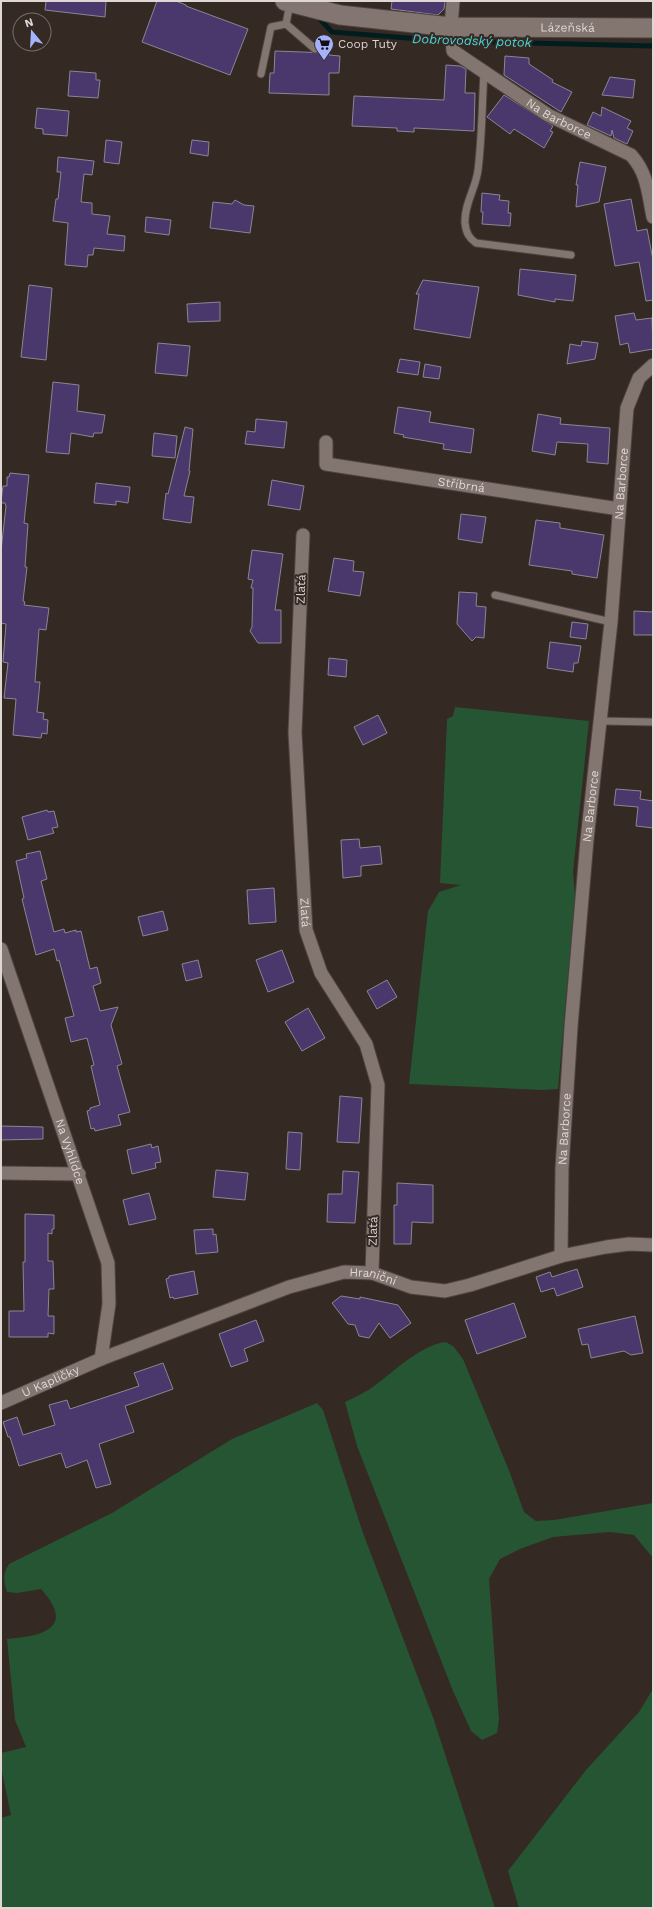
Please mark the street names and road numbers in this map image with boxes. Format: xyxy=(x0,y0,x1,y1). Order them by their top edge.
street label: Lázeňská xyxy=(540,20,595,35)
street label: Na Barborce xyxy=(524,95,594,142)
street label: Na Barborce xyxy=(612,447,631,520)
street label: Stříbrná xyxy=(437,474,486,495)
street label: Zlatá xyxy=(293,574,309,604)
street label: Na Barborce xyxy=(580,770,602,843)
street label: Zlatá xyxy=(297,897,313,928)
street label: Na Barborce xyxy=(555,1093,574,1165)
street label: Na Vyhlídce xyxy=(52,1117,88,1186)
street label: Zlatá xyxy=(365,1216,381,1246)
street label: Hraniční xyxy=(349,1265,398,1288)
street label: U Kapličky xyxy=(20,1362,82,1400)

